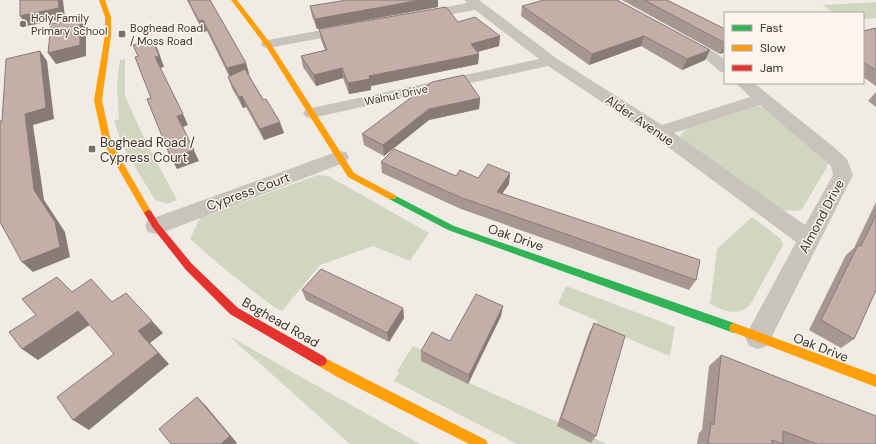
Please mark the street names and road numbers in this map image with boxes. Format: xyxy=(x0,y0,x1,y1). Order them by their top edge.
street label: Walnut Drive xyxy=(363,81,429,109)
street label: Alder Avenue xyxy=(602,91,677,150)
street label: Cypress Court xyxy=(204,169,292,214)
street label: Almond Drive xyxy=(795,177,848,256)
street label: Oak Drive xyxy=(486,220,546,255)
street label: Boghead Road xyxy=(239,293,322,351)
street label: Oak Drive xyxy=(791,329,851,366)

